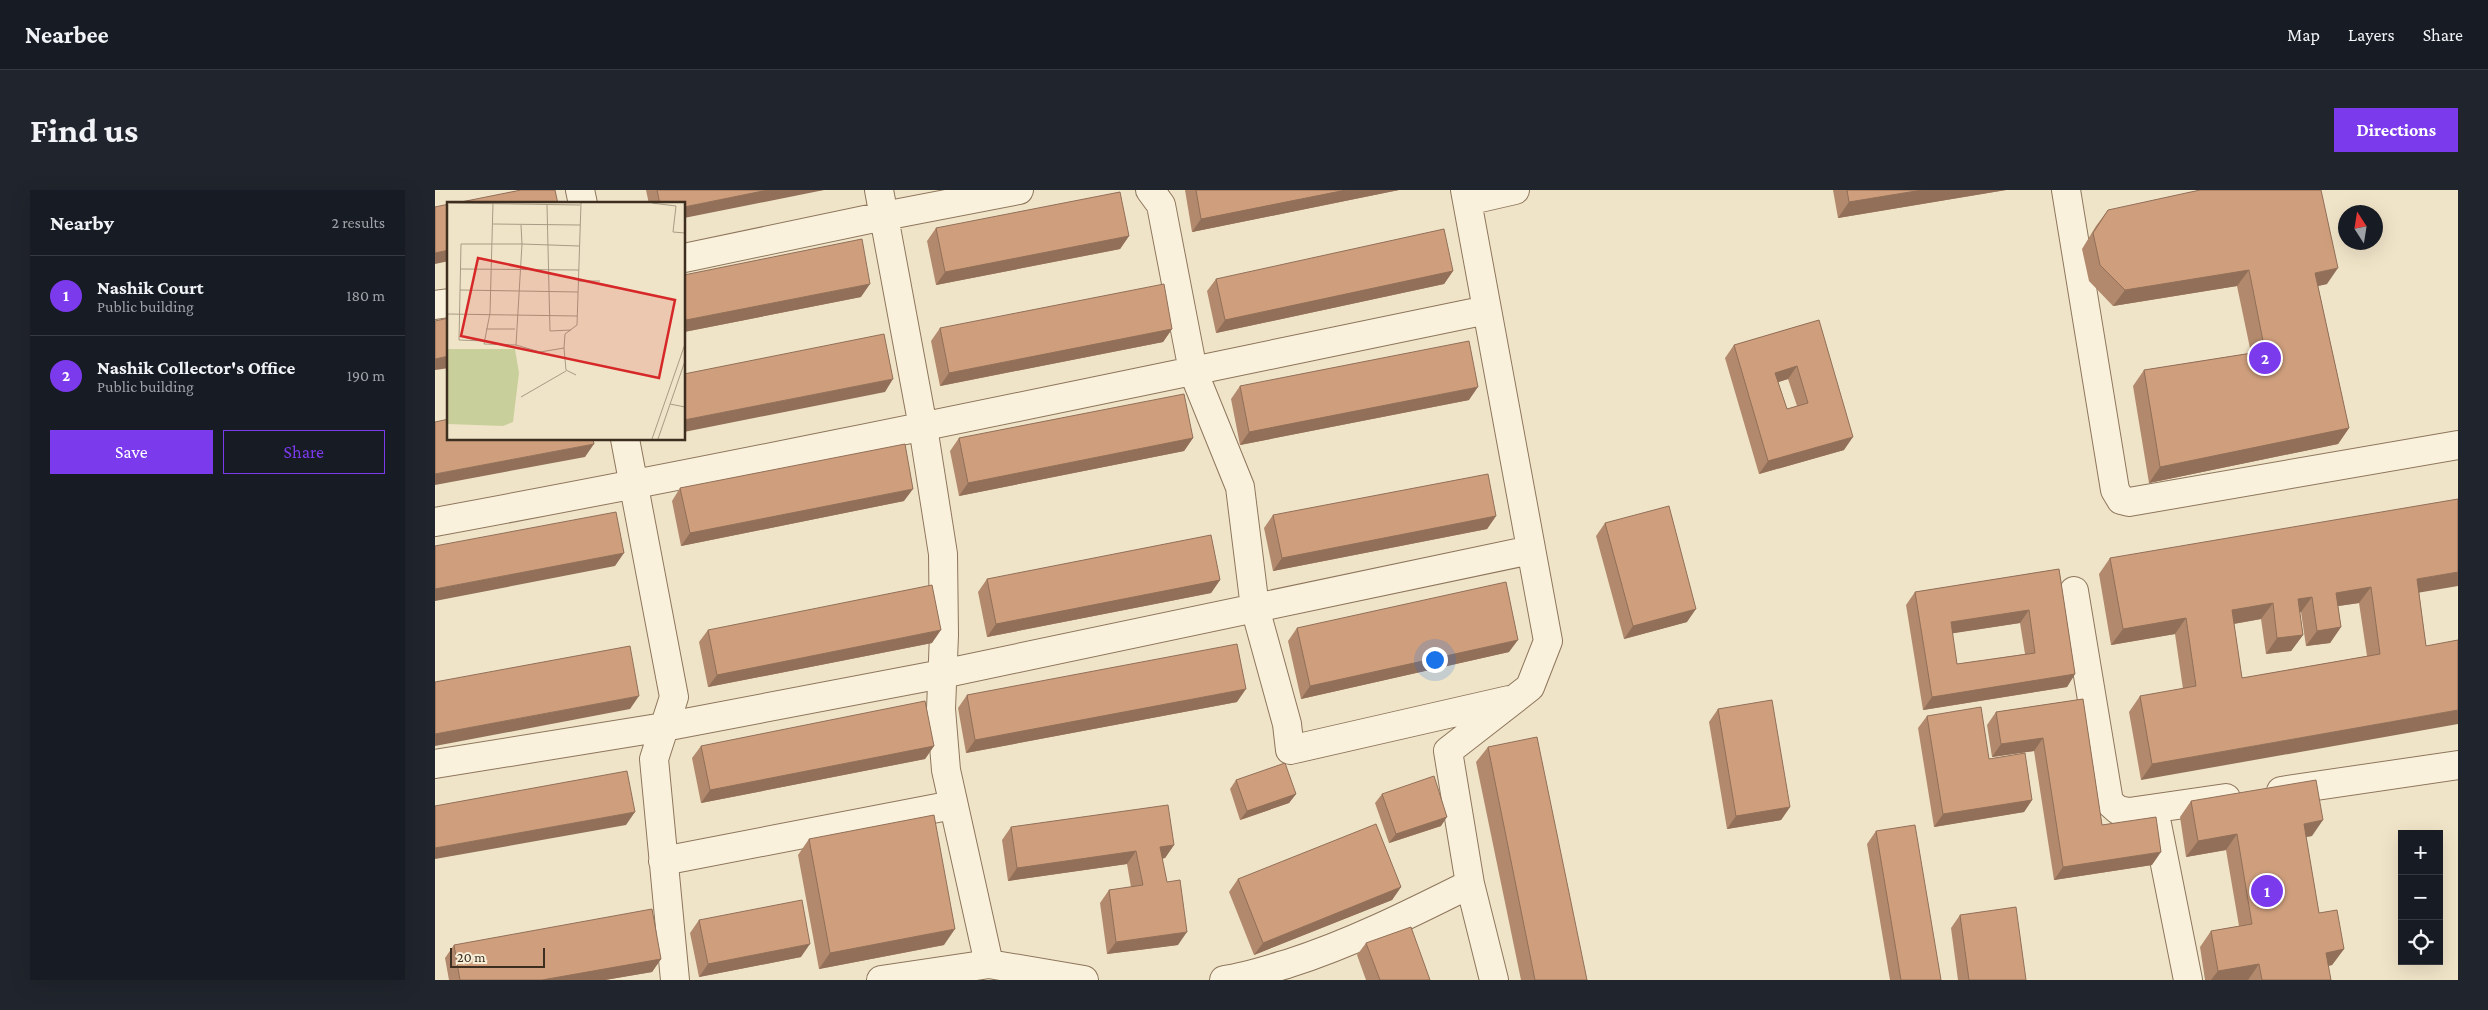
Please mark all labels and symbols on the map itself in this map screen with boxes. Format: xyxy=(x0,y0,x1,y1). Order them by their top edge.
inset map xyxy=(447,202,685,440)
north arrow xyxy=(2338,205,2383,250)
pin: 2 xyxy=(2249,339,2281,377)
your location xyxy=(1422,647,1448,673)
pin: 1 xyxy=(2251,872,2283,910)
scale bar xyxy=(450,945,545,968)

